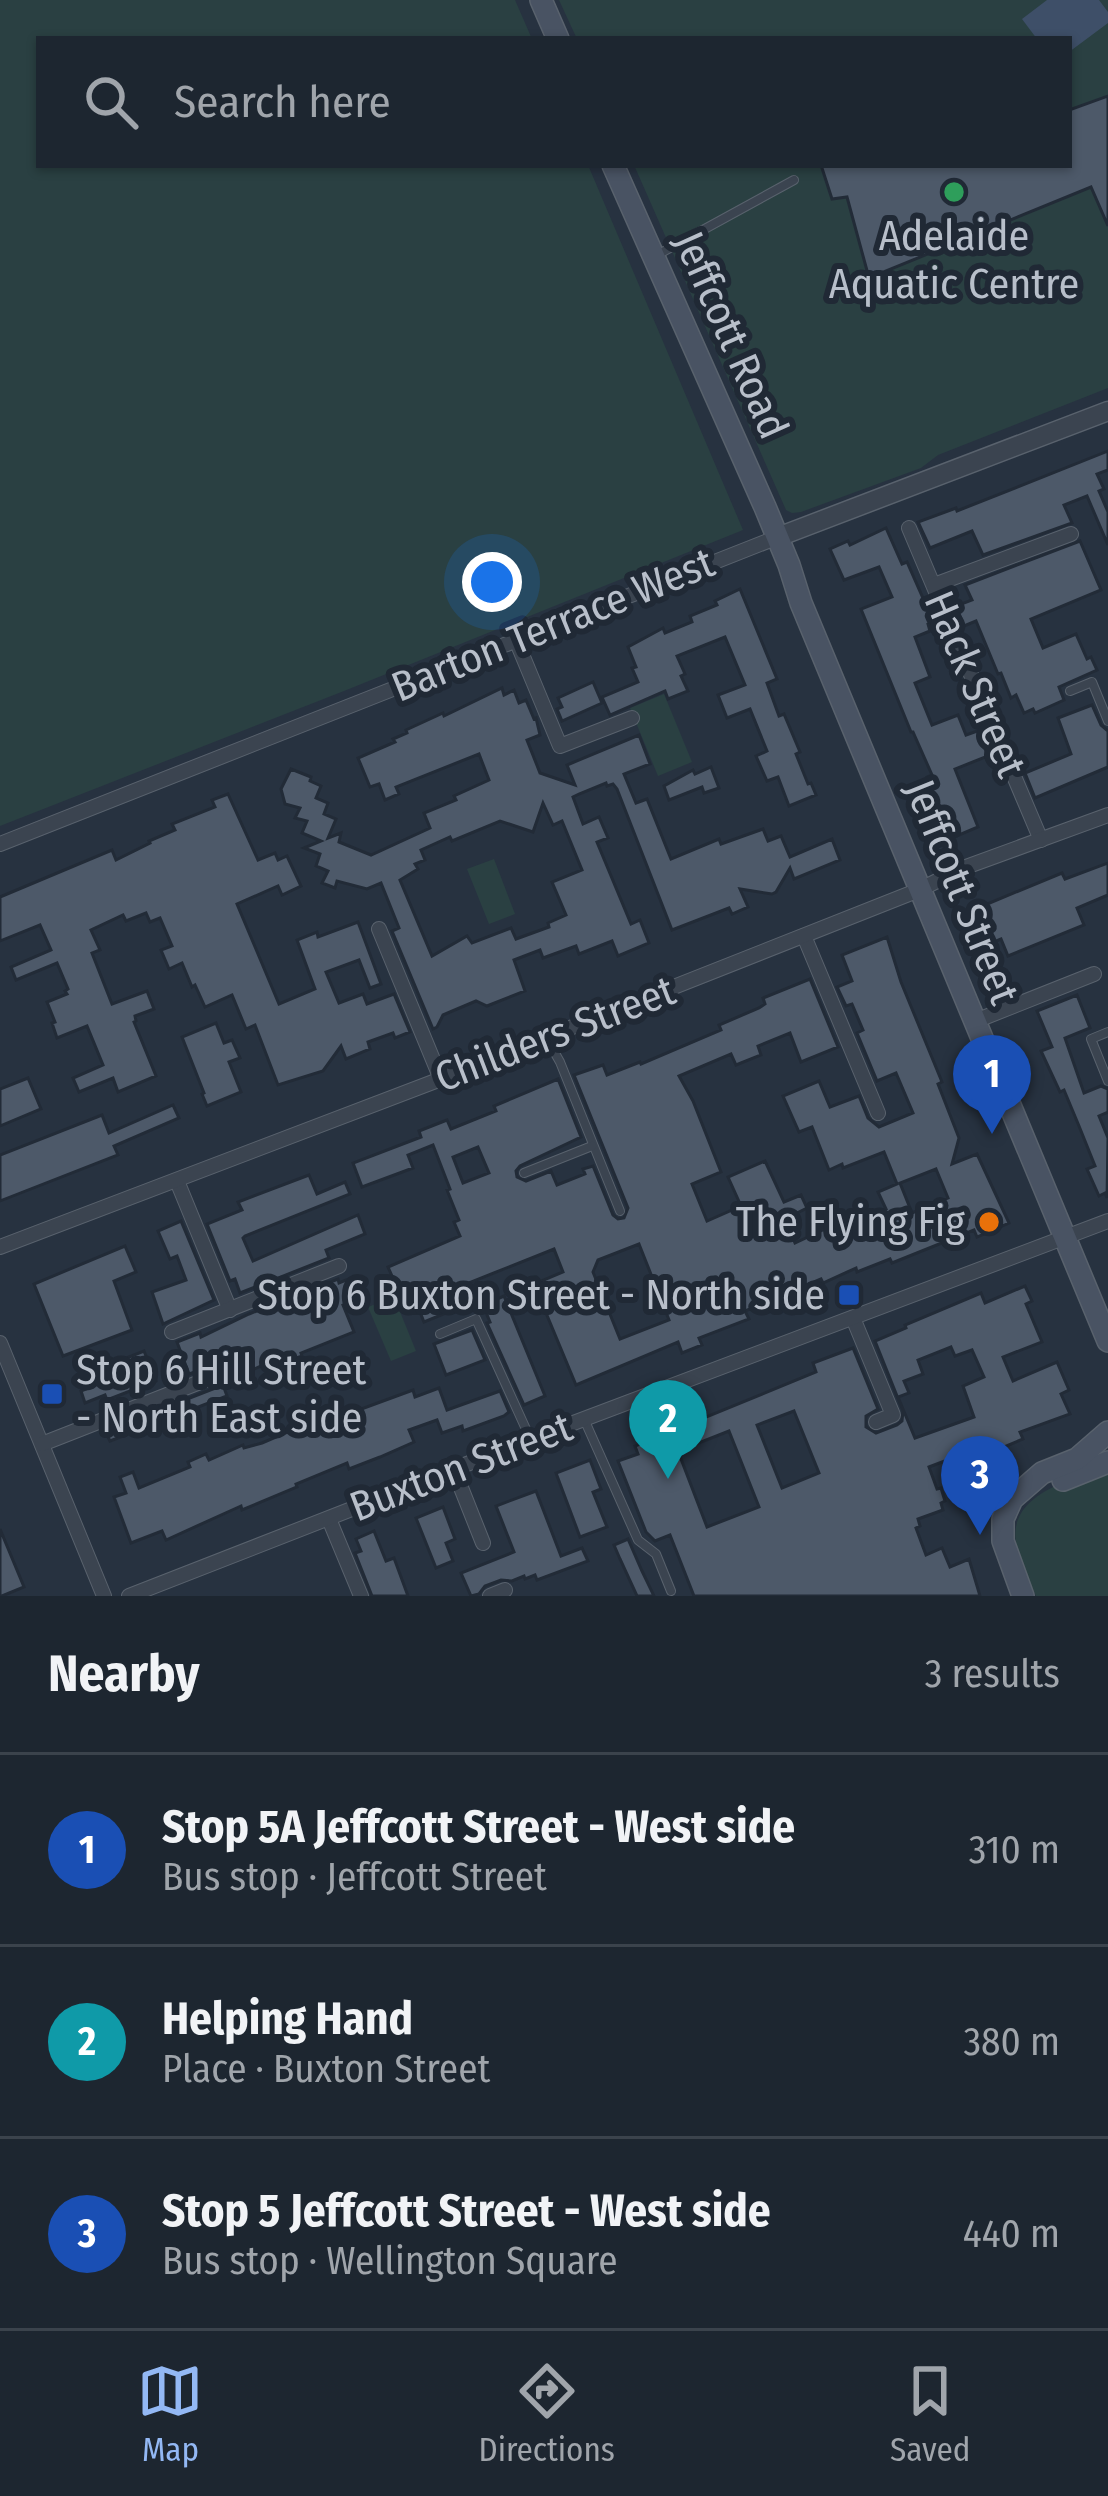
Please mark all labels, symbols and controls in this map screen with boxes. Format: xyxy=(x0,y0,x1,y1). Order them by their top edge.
search box xyxy=(36,36,1072,168)
icon: search xyxy=(78,69,144,135)
text: Search here xyxy=(174,75,391,129)
marker: Adelaide Aquatic Centre xyxy=(941,179,967,205)
place label: Adelaide Aquatic Centre xyxy=(829,211,1079,309)
street label: Jeffcott Road xyxy=(663,224,799,446)
street label: Barton Terrace West xyxy=(385,537,722,712)
your location xyxy=(462,552,522,612)
street label: Hack Street xyxy=(914,584,1037,785)
street label: Jeffcott Street xyxy=(894,773,1030,1012)
street label: Childers Street xyxy=(428,965,682,1103)
pin: 1 xyxy=(953,1035,1031,1134)
place label: The Flying Fig xyxy=(736,1197,965,1247)
marker: The Flying Fig xyxy=(976,1209,1002,1235)
place label: Stop 6 Buxton Street - North side xyxy=(257,1270,825,1320)
marker: Stop 6 Buxton Street - North side xyxy=(836,1282,862,1308)
place label: Stop 6 Hill Street - North East side xyxy=(76,1345,367,1443)
pin: 2 xyxy=(629,1380,707,1479)
marker: Stop 6 Hill Street - North East side xyxy=(39,1381,65,1407)
street label: Buxton Street xyxy=(343,1402,579,1532)
pin: 3 xyxy=(941,1436,1019,1535)
text: Nearby xyxy=(48,1643,200,1705)
text: 3 results xyxy=(925,1651,1060,1697)
text: Stop 5A Jeffcott Street - West side xyxy=(162,1800,795,1854)
text: 1 xyxy=(79,1827,95,1873)
text: 310 m xyxy=(969,1827,1060,1873)
text: Bus stop · Jeffcott Street xyxy=(162,1854,547,1900)
text: Helping Hand xyxy=(162,1992,413,2046)
text: 2 xyxy=(78,2019,96,2065)
text: 380 m xyxy=(963,2019,1060,2065)
text: Place · Buxton Street xyxy=(162,2046,490,2092)
text: Stop 5 Jeffcott Street - West side xyxy=(162,2184,771,2238)
text: 3 xyxy=(78,2211,96,2257)
text: 440 m xyxy=(963,2211,1060,2257)
text: Bus stop · Wellington Square xyxy=(162,2238,618,2284)
tab: Map xyxy=(137,2358,203,2470)
tab: Directions xyxy=(478,2358,615,2470)
tab: Saved xyxy=(890,2358,970,2470)

